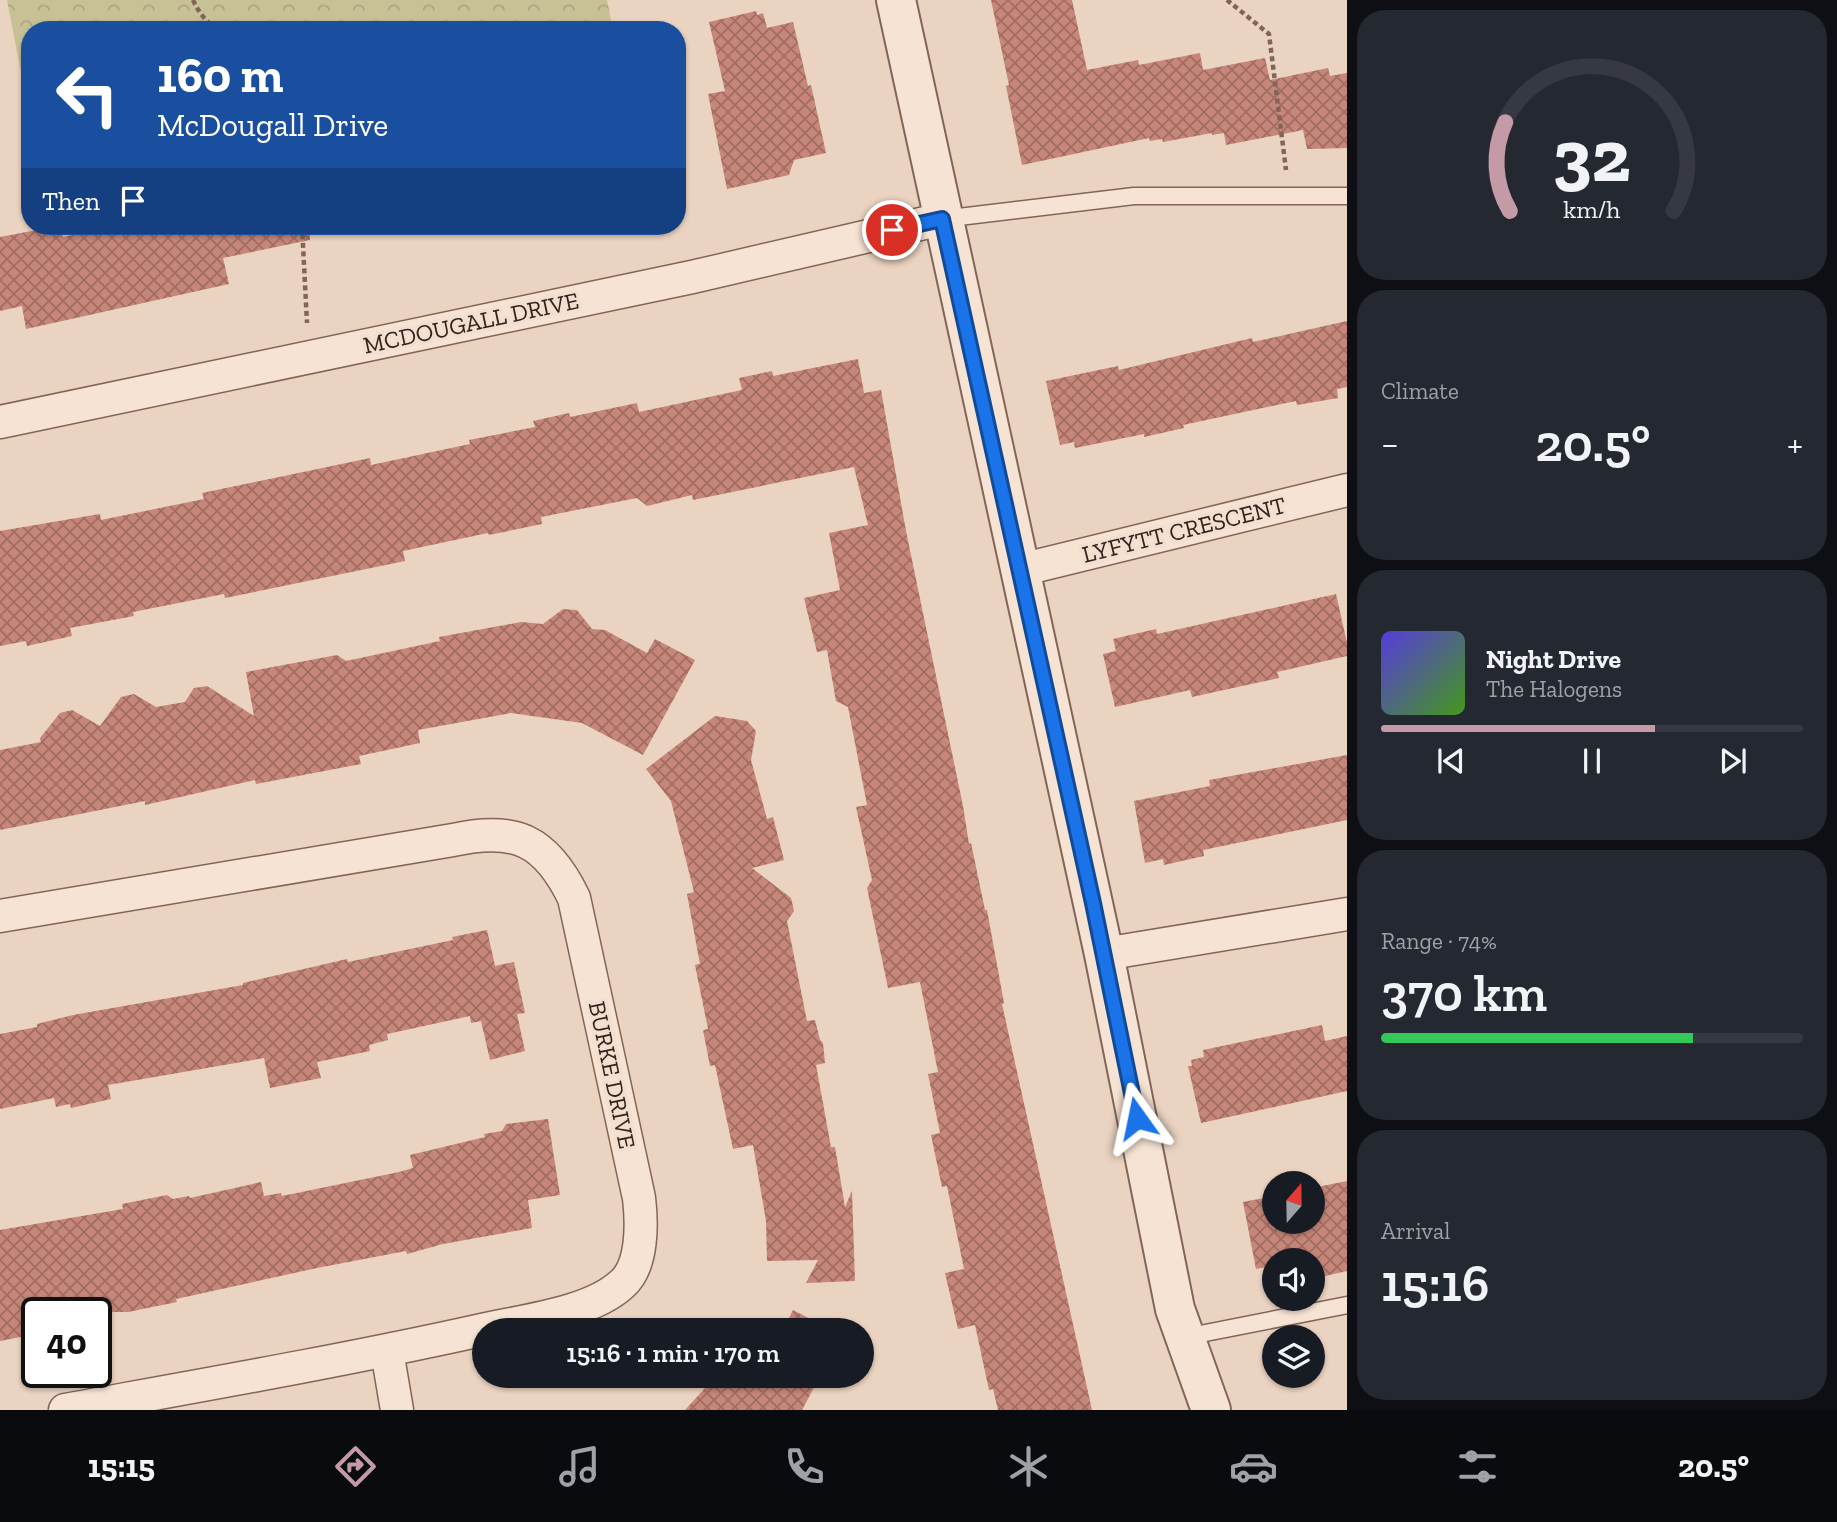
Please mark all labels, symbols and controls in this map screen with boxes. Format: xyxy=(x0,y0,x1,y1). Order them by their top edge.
text: 160 m xyxy=(157,46,283,105)
icon: left xyxy=(42,49,133,140)
text: McDougall Drive xyxy=(157,106,388,144)
text: 32 xyxy=(1553,112,1631,200)
icon: arrive xyxy=(114,182,152,220)
text: Then xyxy=(42,185,100,217)
text: km/h xyxy=(1563,194,1621,224)
pin xyxy=(862,200,922,260)
icon: arrive xyxy=(873,211,911,249)
street label: MCDOUGALL DRIVE xyxy=(361,286,581,360)
text: Climate xyxy=(1381,377,1459,405)
text: 20.5° xyxy=(1535,412,1651,474)
text: − xyxy=(1381,421,1399,467)
text: + xyxy=(1787,421,1803,467)
street label: LYFYTT CRESCENT xyxy=(1079,490,1289,569)
text: Night Drive xyxy=(1486,643,1621,675)
text: The Halogens xyxy=(1486,675,1622,703)
icon: previous xyxy=(1432,742,1470,780)
icon: pause xyxy=(1573,742,1611,780)
icon: next xyxy=(1714,742,1752,780)
text: Range · 74% xyxy=(1381,927,1497,955)
text: 370 km xyxy=(1381,962,1547,1024)
street label: BURKE DRIVE xyxy=(583,998,642,1151)
position arrow xyxy=(1100,1081,1174,1155)
north arrow xyxy=(1262,1171,1325,1234)
map controls xyxy=(1262,1171,1325,1388)
text: Arrival xyxy=(1381,1217,1450,1245)
button: sound xyxy=(1262,1248,1325,1311)
text: 15:16 xyxy=(1381,1252,1489,1314)
speed limit sign: 40 xyxy=(21,1297,112,1388)
button: layers xyxy=(1262,1325,1325,1388)
text: 15:16 · 1 min · 170 m xyxy=(566,1337,780,1369)
icon: directions xyxy=(331,1442,380,1491)
icon: music xyxy=(555,1442,604,1491)
icon: phone xyxy=(780,1442,829,1491)
icon: climate xyxy=(1004,1442,1053,1491)
icon: car xyxy=(1229,1442,1278,1491)
icon: filters xyxy=(1453,1442,1502,1491)
text: 15:15 xyxy=(88,1447,155,1485)
text: 20.5° xyxy=(1678,1447,1749,1485)

